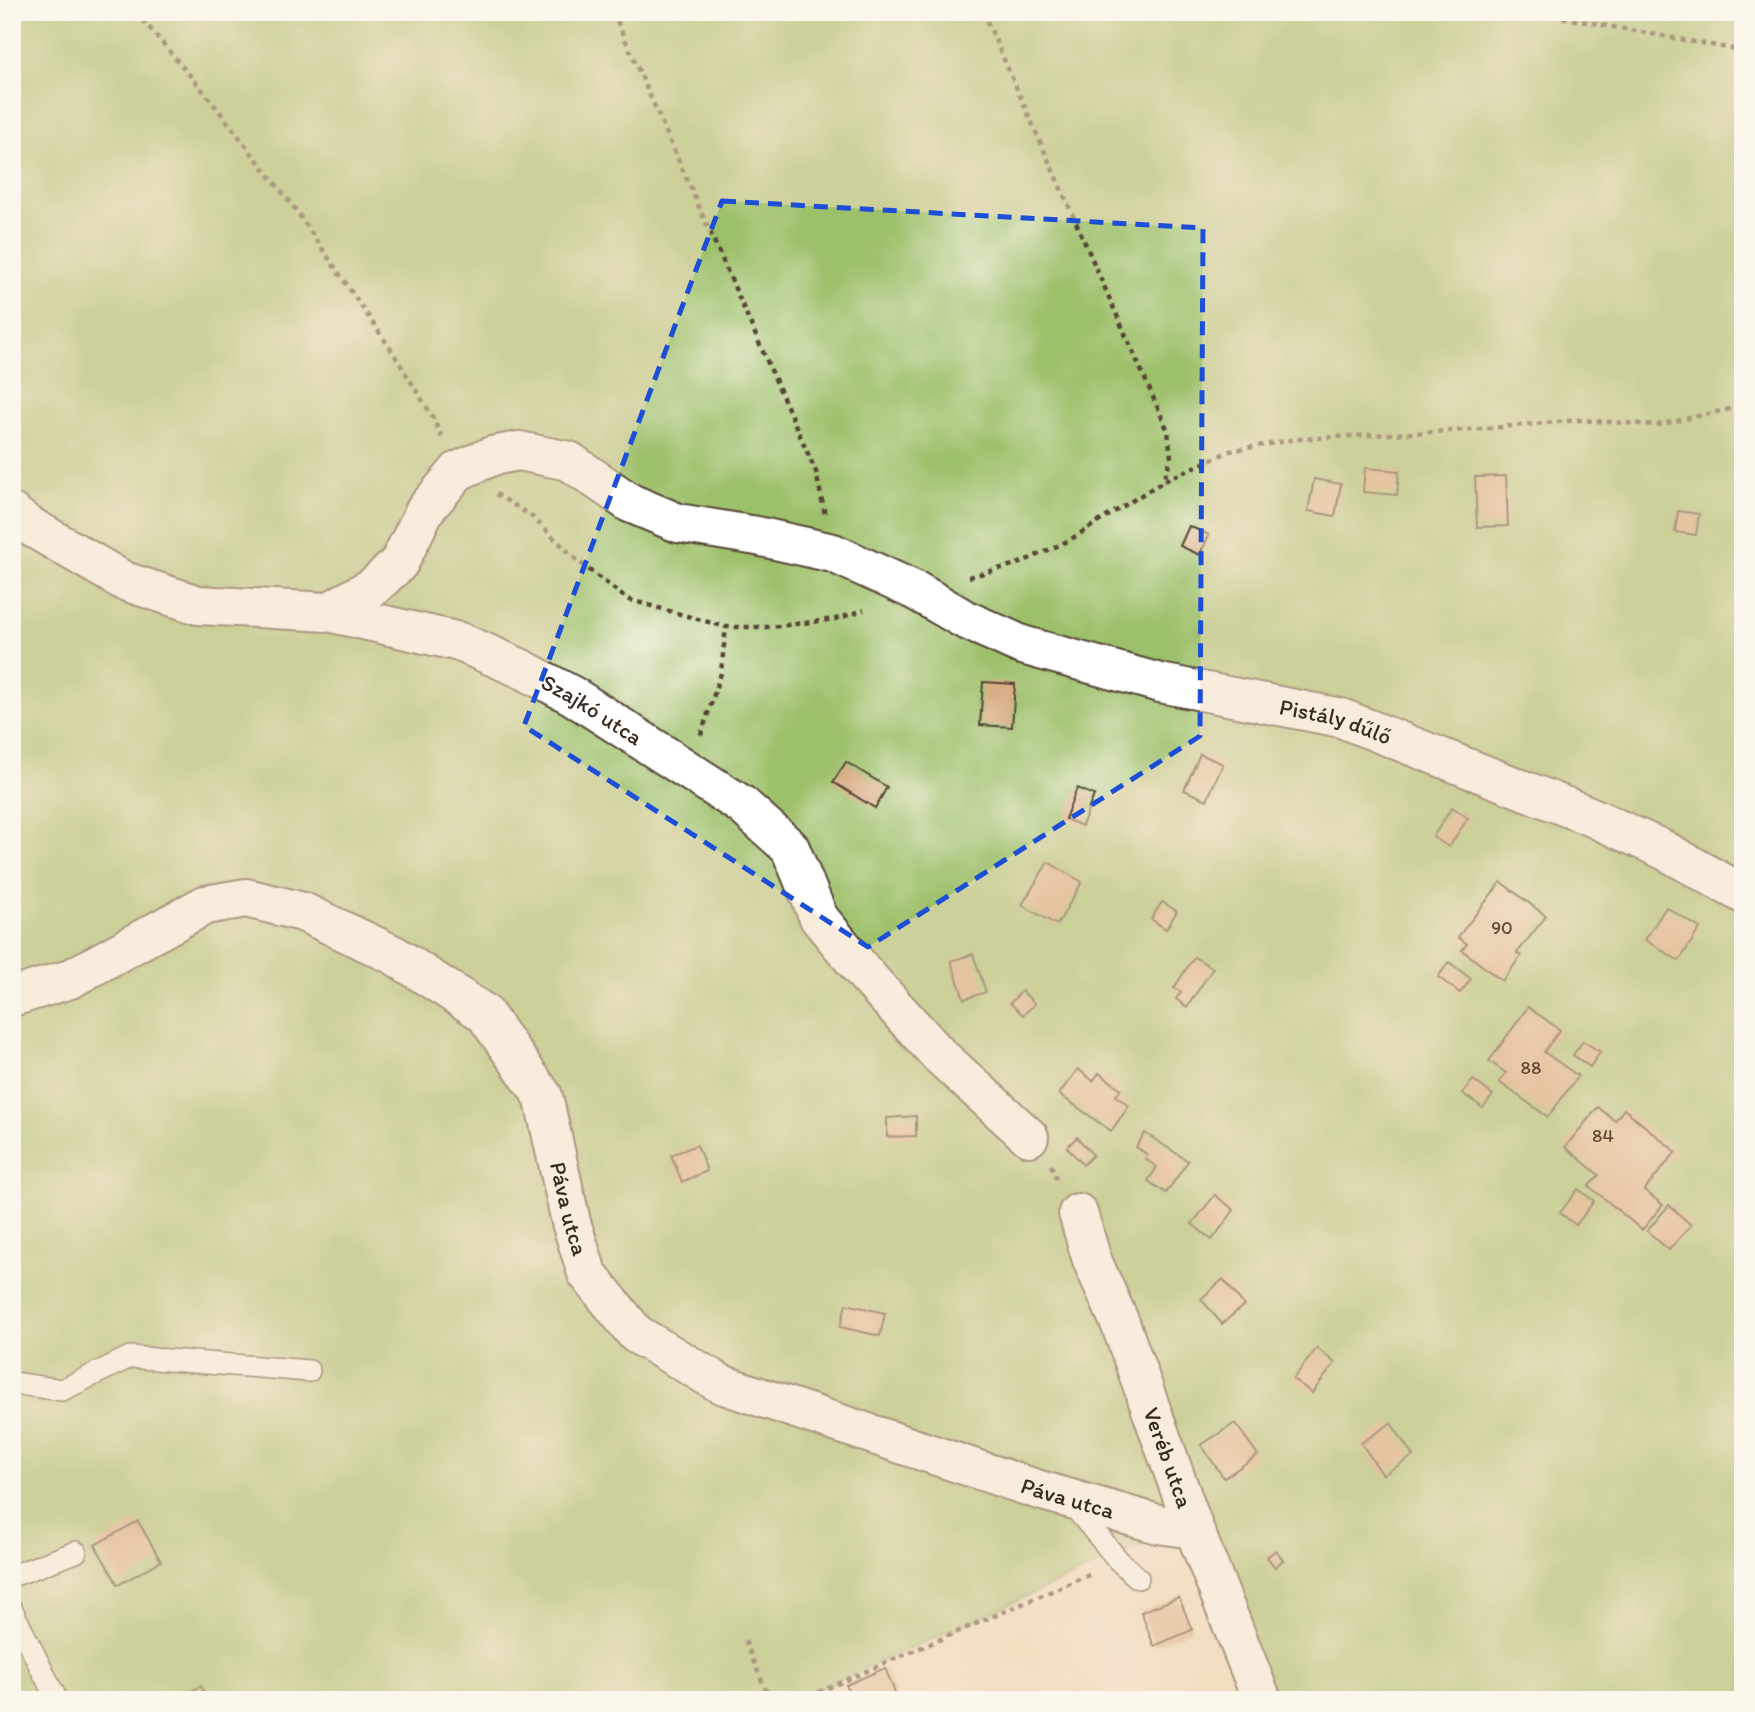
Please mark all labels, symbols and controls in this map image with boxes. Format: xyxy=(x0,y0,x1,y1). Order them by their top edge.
street label: Szajkó utca xyxy=(537,668,648,751)
street label: Pistály dűlő xyxy=(1277,692,1396,751)
house number: 90 xyxy=(1491,916,1513,939)
house number: 88 xyxy=(1521,1056,1541,1079)
house number: 84 xyxy=(1592,1124,1614,1147)
street label: Páva utca xyxy=(544,1159,595,1259)
street label: Veréb utca xyxy=(1137,1404,1199,1512)
street label: Páva utca xyxy=(1017,1471,1118,1525)

